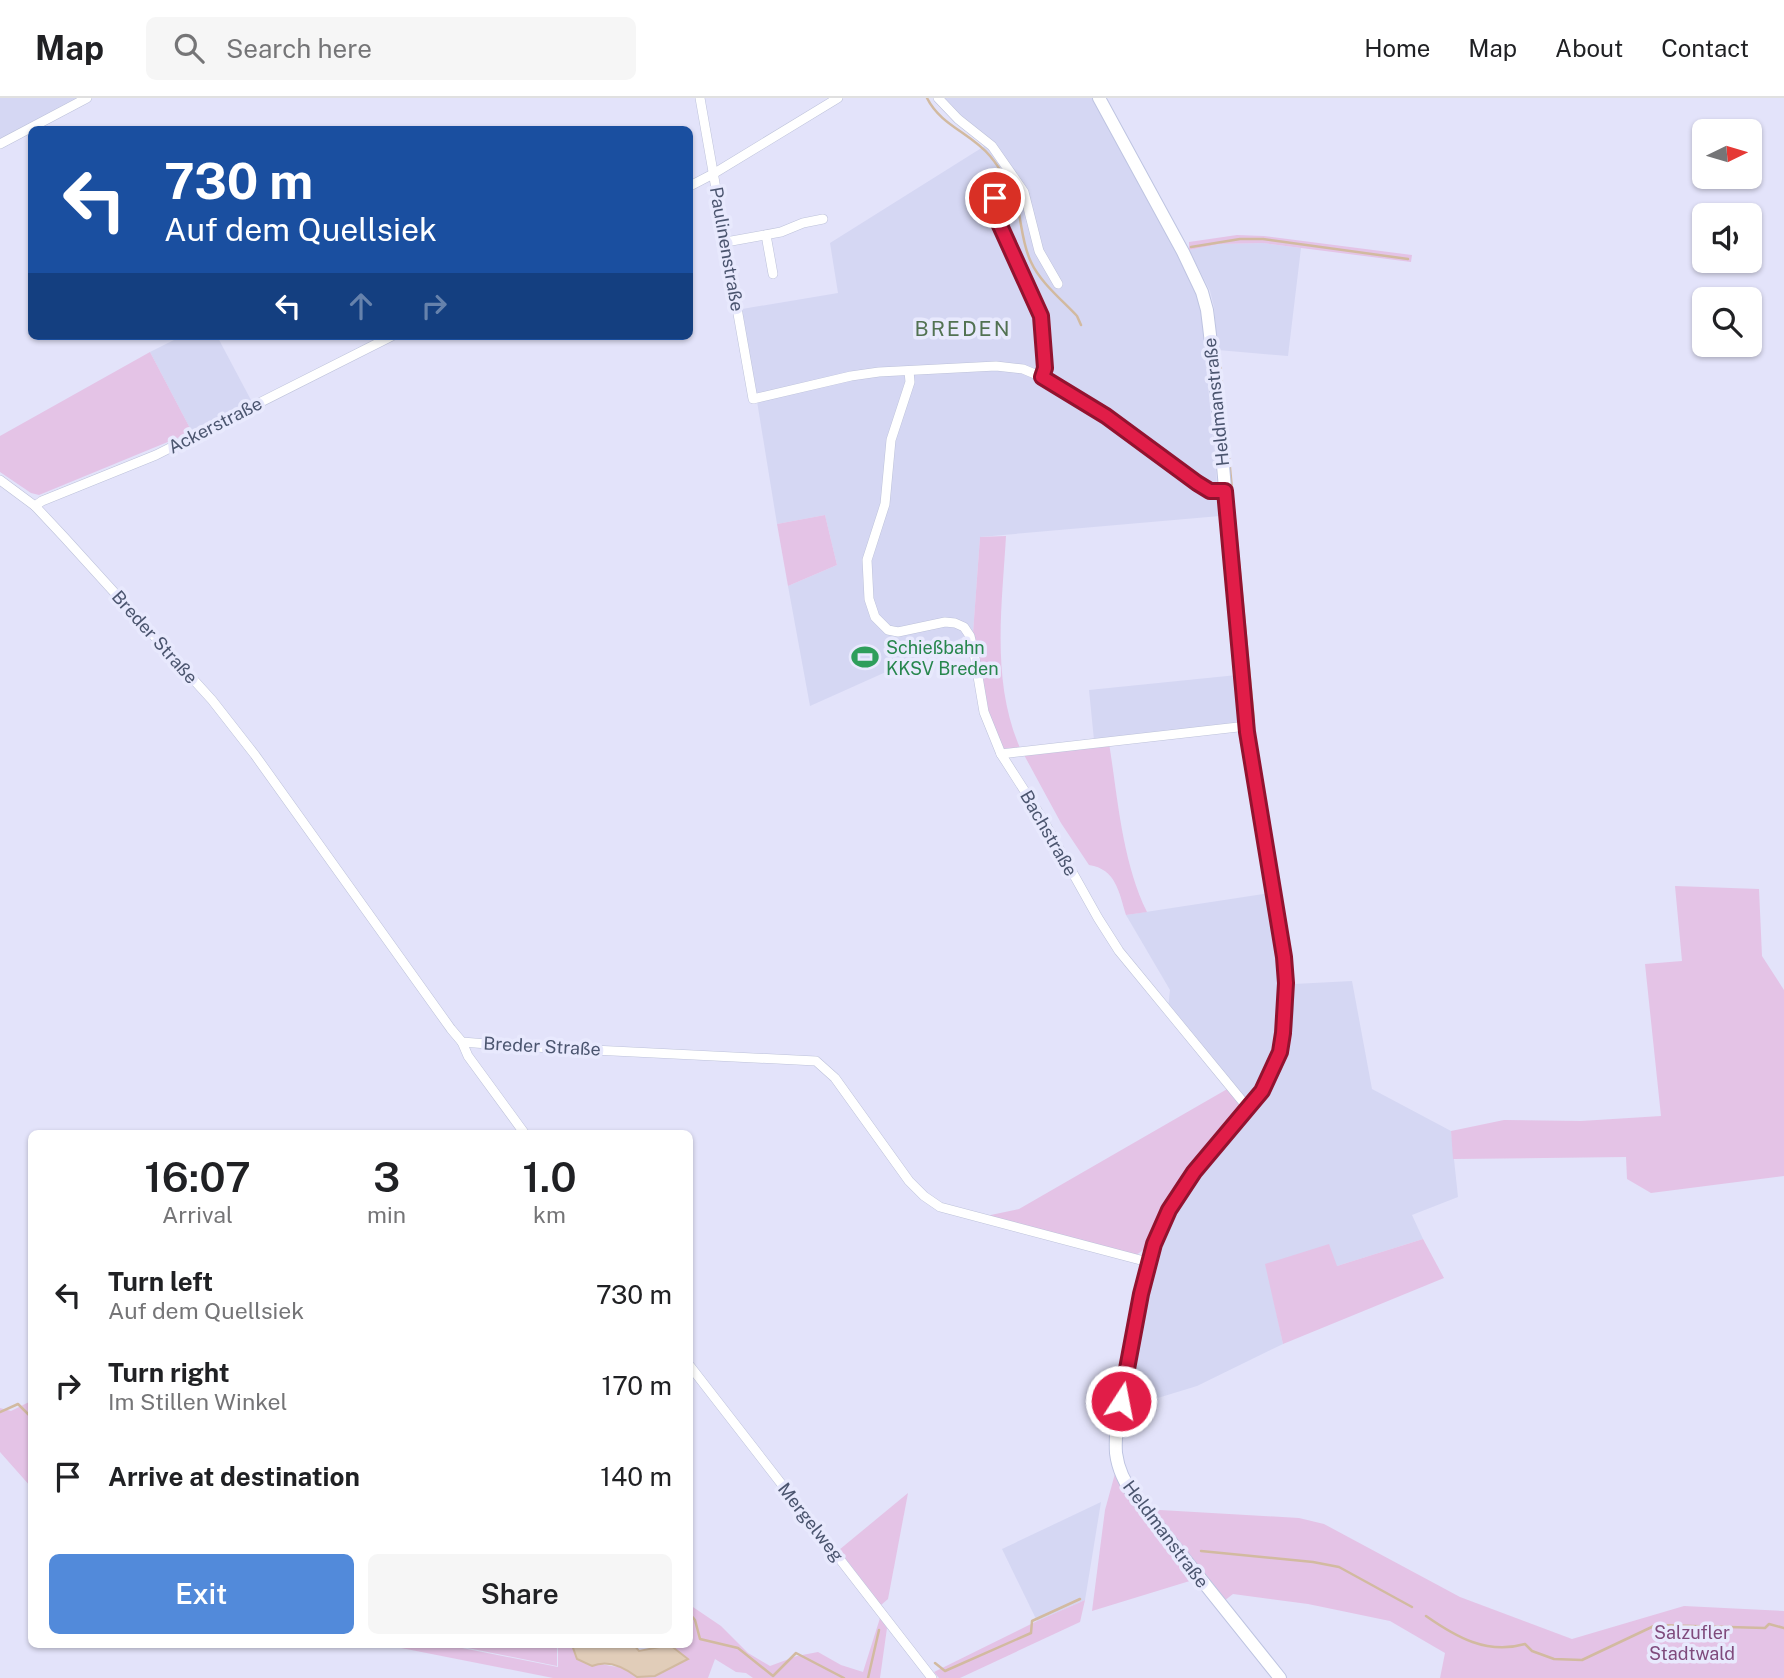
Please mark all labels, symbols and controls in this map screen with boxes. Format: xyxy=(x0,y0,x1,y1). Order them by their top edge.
search box xyxy=(146,17,636,80)
text: Map xyxy=(35,29,104,67)
icon: search xyxy=(170,29,208,67)
text: Search here xyxy=(226,33,372,64)
text: Home xyxy=(1364,34,1430,62)
text: Map xyxy=(1468,34,1517,62)
text: About xyxy=(1555,34,1623,62)
text: Contact xyxy=(1661,34,1749,62)
north arrow xyxy=(1692,119,1762,189)
map controls xyxy=(1692,119,1762,357)
text: 730 m xyxy=(164,152,313,210)
icon: left xyxy=(49,154,140,245)
pin xyxy=(965,168,1025,228)
icon: arrive xyxy=(976,179,1014,217)
street label: Paulinenstraße xyxy=(706,185,748,313)
button: sound xyxy=(1692,203,1762,273)
text: Auf dem Quellsiek xyxy=(164,211,437,248)
icon: left xyxy=(269,287,307,325)
icon: ahead xyxy=(342,287,380,325)
icon: right xyxy=(415,287,453,325)
button: search xyxy=(1692,287,1762,357)
district label: BREDEN xyxy=(914,316,1012,341)
street label: Heldmanstraße xyxy=(1199,337,1233,467)
street label: Ackerstraße xyxy=(165,392,265,458)
street label: Breder Straße xyxy=(108,586,202,688)
place label: Schießbahn KKSV Breden xyxy=(886,637,999,679)
sports icon: Schießbahn KKSV Breden xyxy=(850,642,880,672)
street label: Bachstraße xyxy=(1016,786,1082,880)
street label: Breder Straße xyxy=(483,1032,601,1060)
text: 16:07 xyxy=(144,1152,251,1201)
text: 3 xyxy=(373,1152,400,1201)
text: 1.0 xyxy=(522,1152,577,1201)
text: Arrival xyxy=(162,1201,233,1228)
text: min xyxy=(367,1201,406,1228)
text: km xyxy=(533,1201,566,1228)
text: Turn left xyxy=(108,1266,213,1297)
icon: left xyxy=(49,1276,87,1314)
text: 730 m xyxy=(596,1279,672,1310)
text: Auf dem Quellsiek xyxy=(108,1297,304,1324)
text: Turn right xyxy=(108,1357,230,1388)
position arrow xyxy=(1084,1364,1158,1438)
icon: right xyxy=(49,1367,87,1405)
text: 170 m xyxy=(602,1370,672,1401)
text: Im Stillen Winkel xyxy=(108,1388,288,1415)
icon: arrive xyxy=(49,1458,87,1496)
text: Arrive at destination xyxy=(108,1461,360,1492)
text: 140 m xyxy=(600,1461,672,1492)
street label: Heldmanstraße xyxy=(1119,1476,1213,1592)
street label: Mergelweg xyxy=(774,1478,848,1566)
button: Exit xyxy=(49,1554,354,1634)
button: Share xyxy=(368,1554,672,1634)
park label: Salzufler Stadtwald xyxy=(1649,1622,1735,1664)

